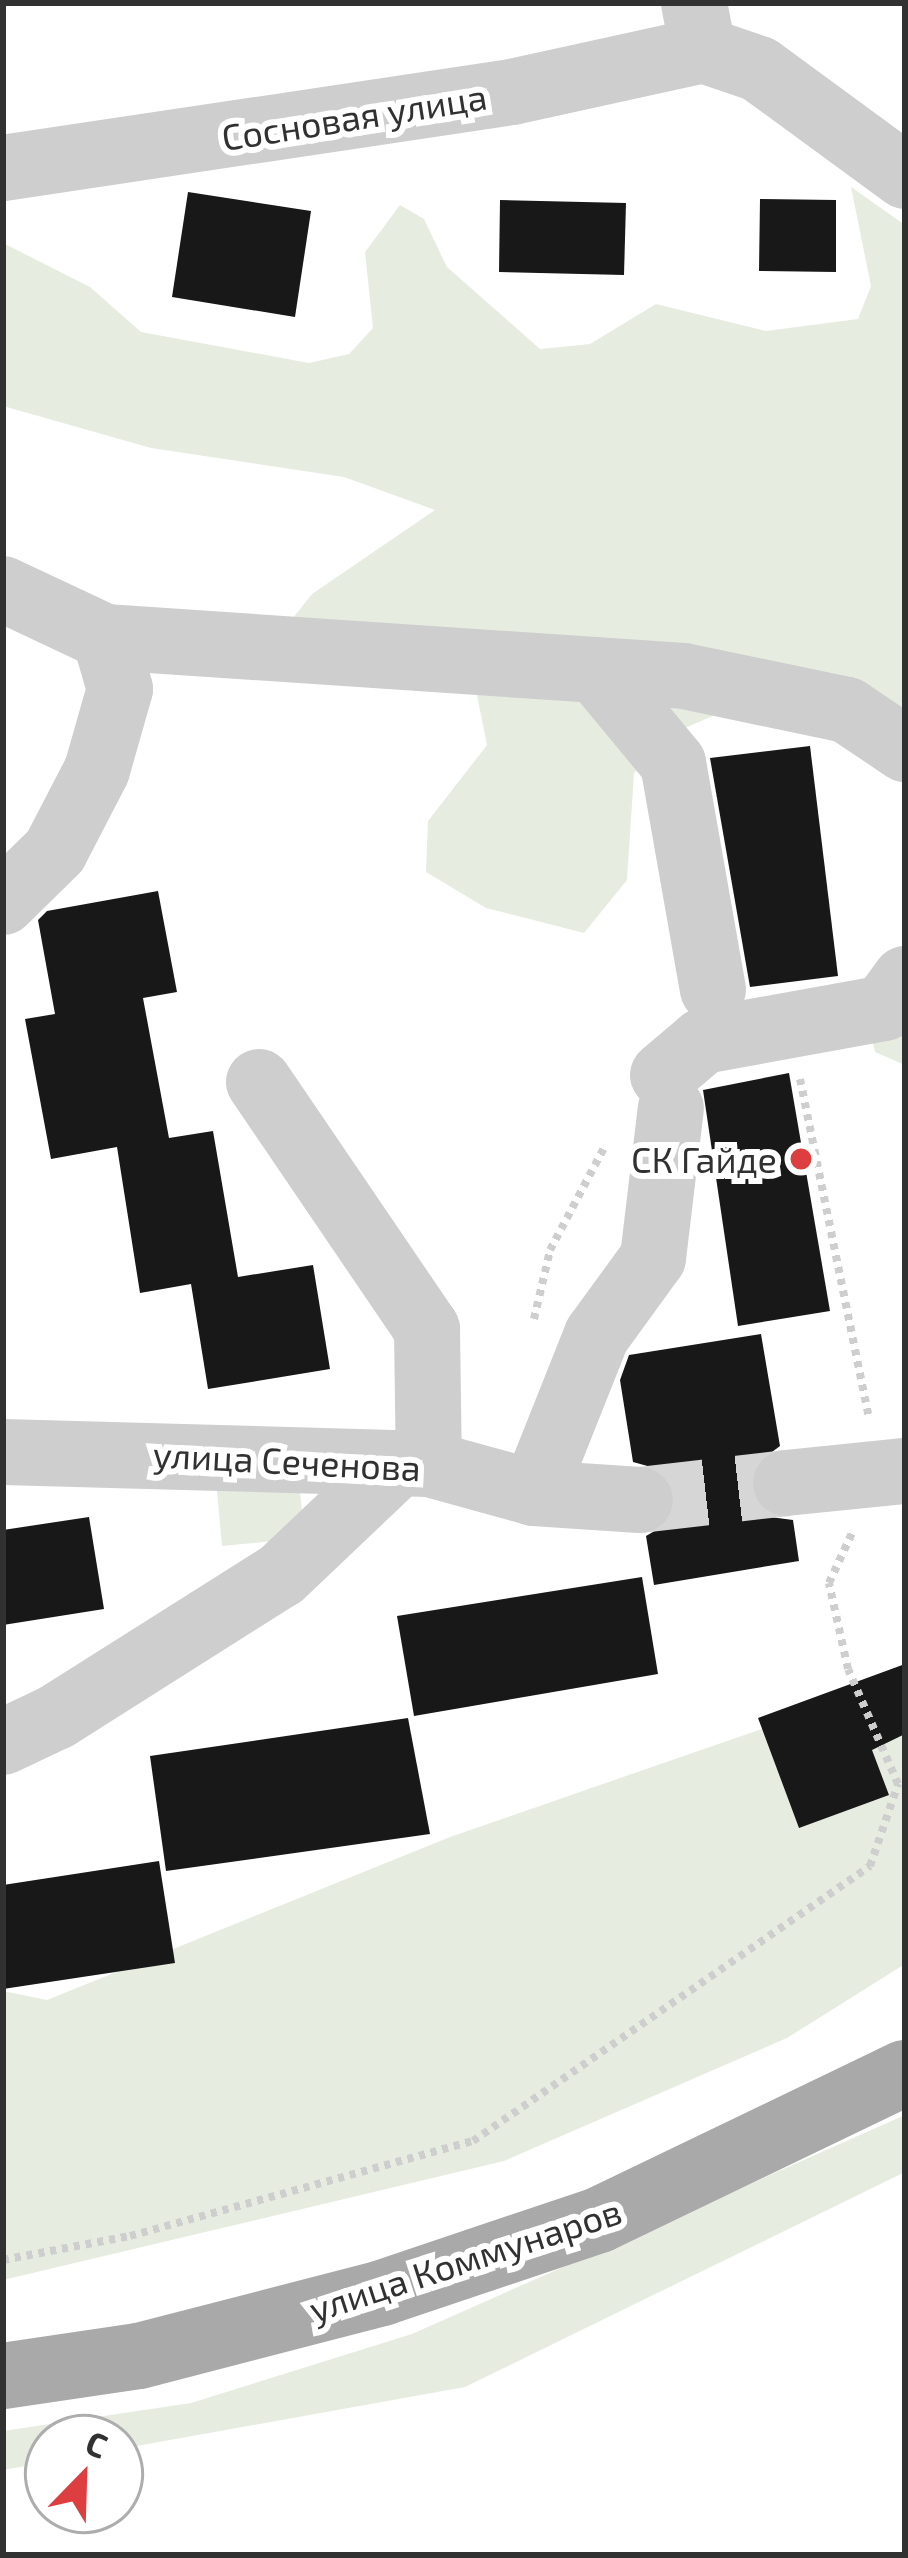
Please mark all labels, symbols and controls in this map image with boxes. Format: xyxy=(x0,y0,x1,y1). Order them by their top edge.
street label: Сосновая улица xyxy=(218,74,490,158)
place label: СК Гайде xyxy=(631,1137,777,1181)
marker: СК Гайде xyxy=(788,1146,814,1172)
street label: улица Сеченова xyxy=(152,1431,422,1489)
street label: улица Коммунаров xyxy=(303,2188,627,2330)
north arrow xyxy=(24,2414,144,2534)
text: С xyxy=(80,2421,114,2466)

